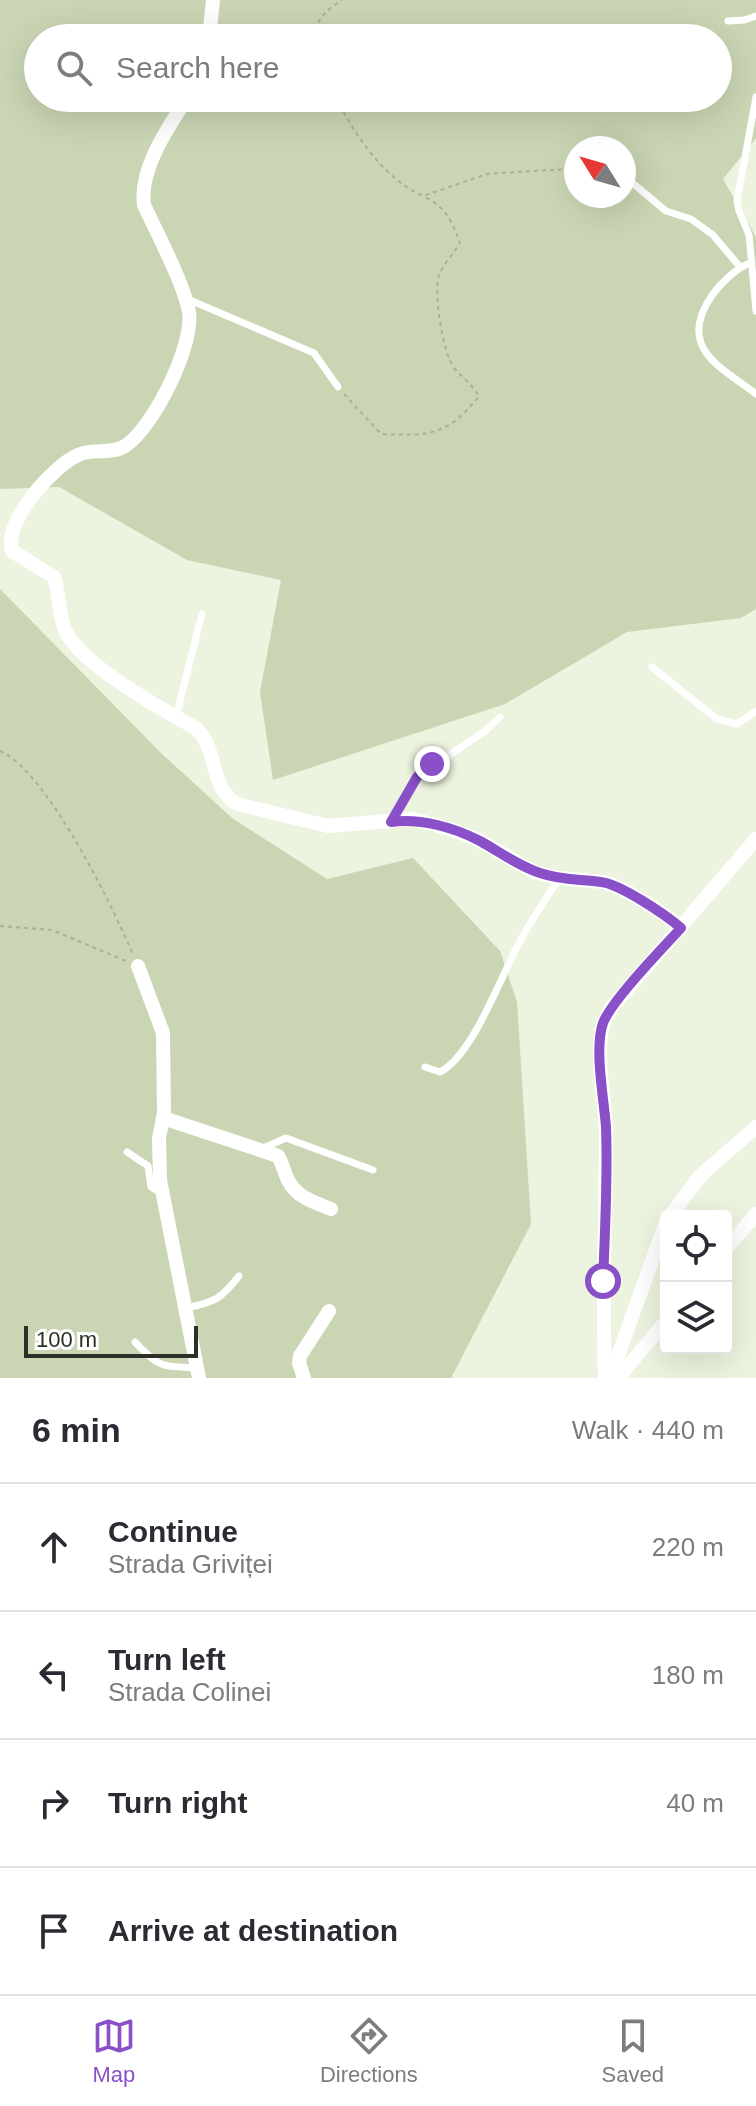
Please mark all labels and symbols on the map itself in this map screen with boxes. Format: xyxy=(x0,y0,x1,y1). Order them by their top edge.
north arrow xyxy=(564,136,636,208)
route end xyxy=(414,746,450,782)
route start xyxy=(585,1263,621,1299)
scale bar xyxy=(24,1322,198,1358)

